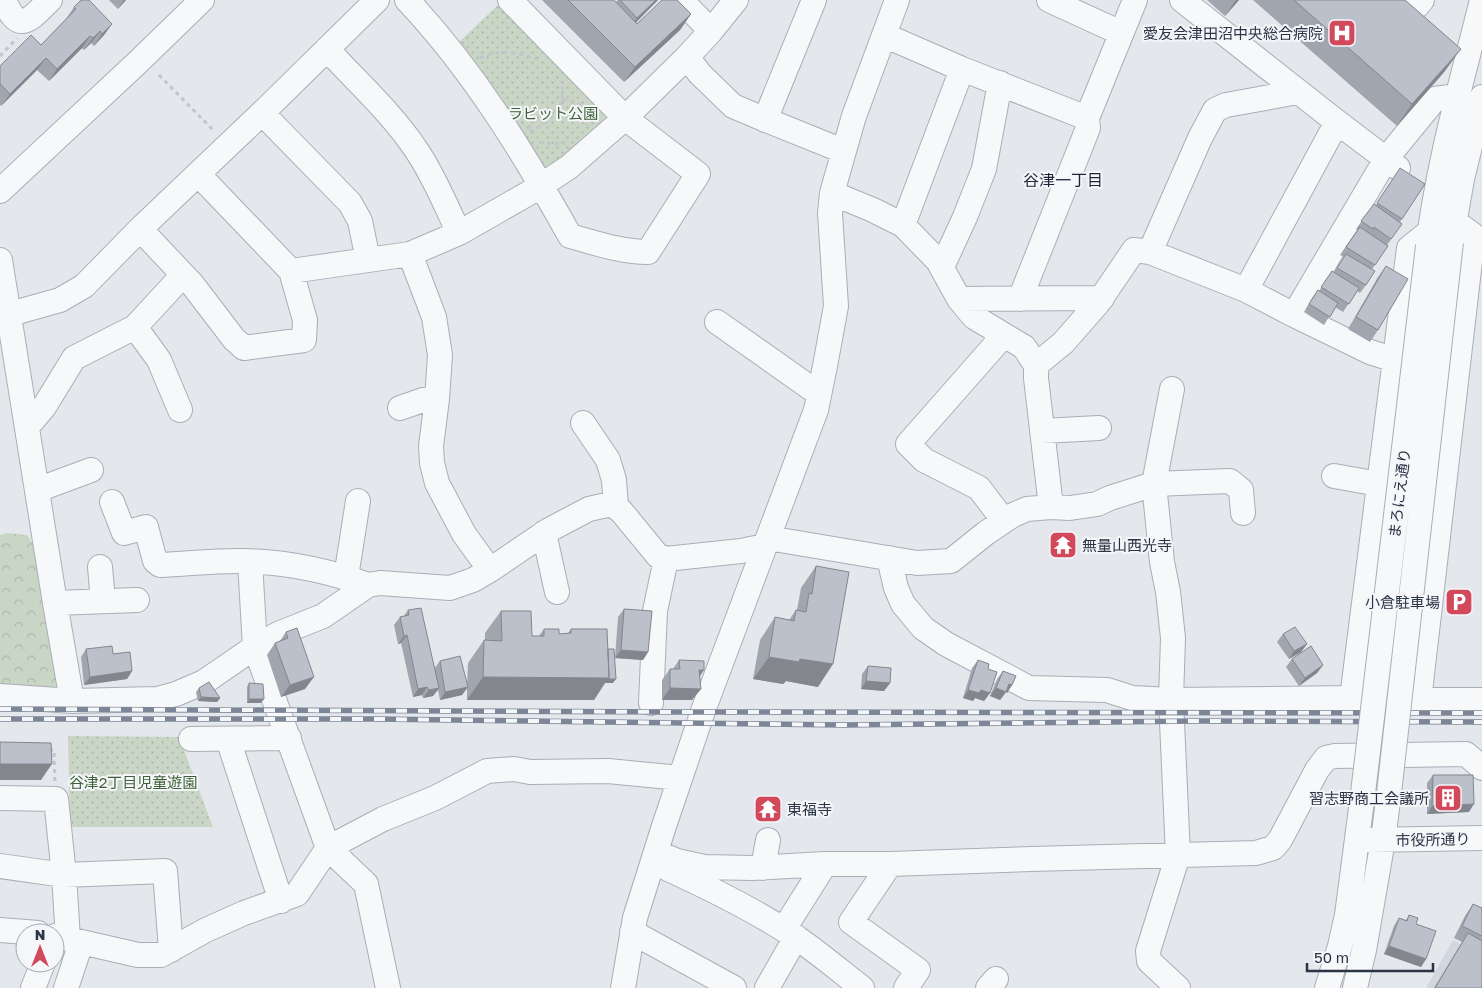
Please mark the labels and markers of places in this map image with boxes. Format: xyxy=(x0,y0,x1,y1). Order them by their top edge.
hospital icon: 愛友会津田沼中央総合病院 xyxy=(1327,18,1357,48)
place label: 愛友会津田沼中央総合病院 xyxy=(1143,24,1323,42)
temple icon: 無量山西光寺 xyxy=(1048,530,1078,560)
place label: 無量山西光寺 xyxy=(1082,536,1172,554)
parking icon: 小倉駐車場 xyxy=(1444,587,1474,617)
place label: 小倉駐車場 xyxy=(1365,593,1440,611)
building icon: 習志野商工会議所 xyxy=(1433,783,1463,813)
place label: 習志野商工会議所 xyxy=(1309,789,1429,807)
temple icon: 東福寺 xyxy=(753,794,783,824)
place label: 東福寺 xyxy=(787,800,832,818)

